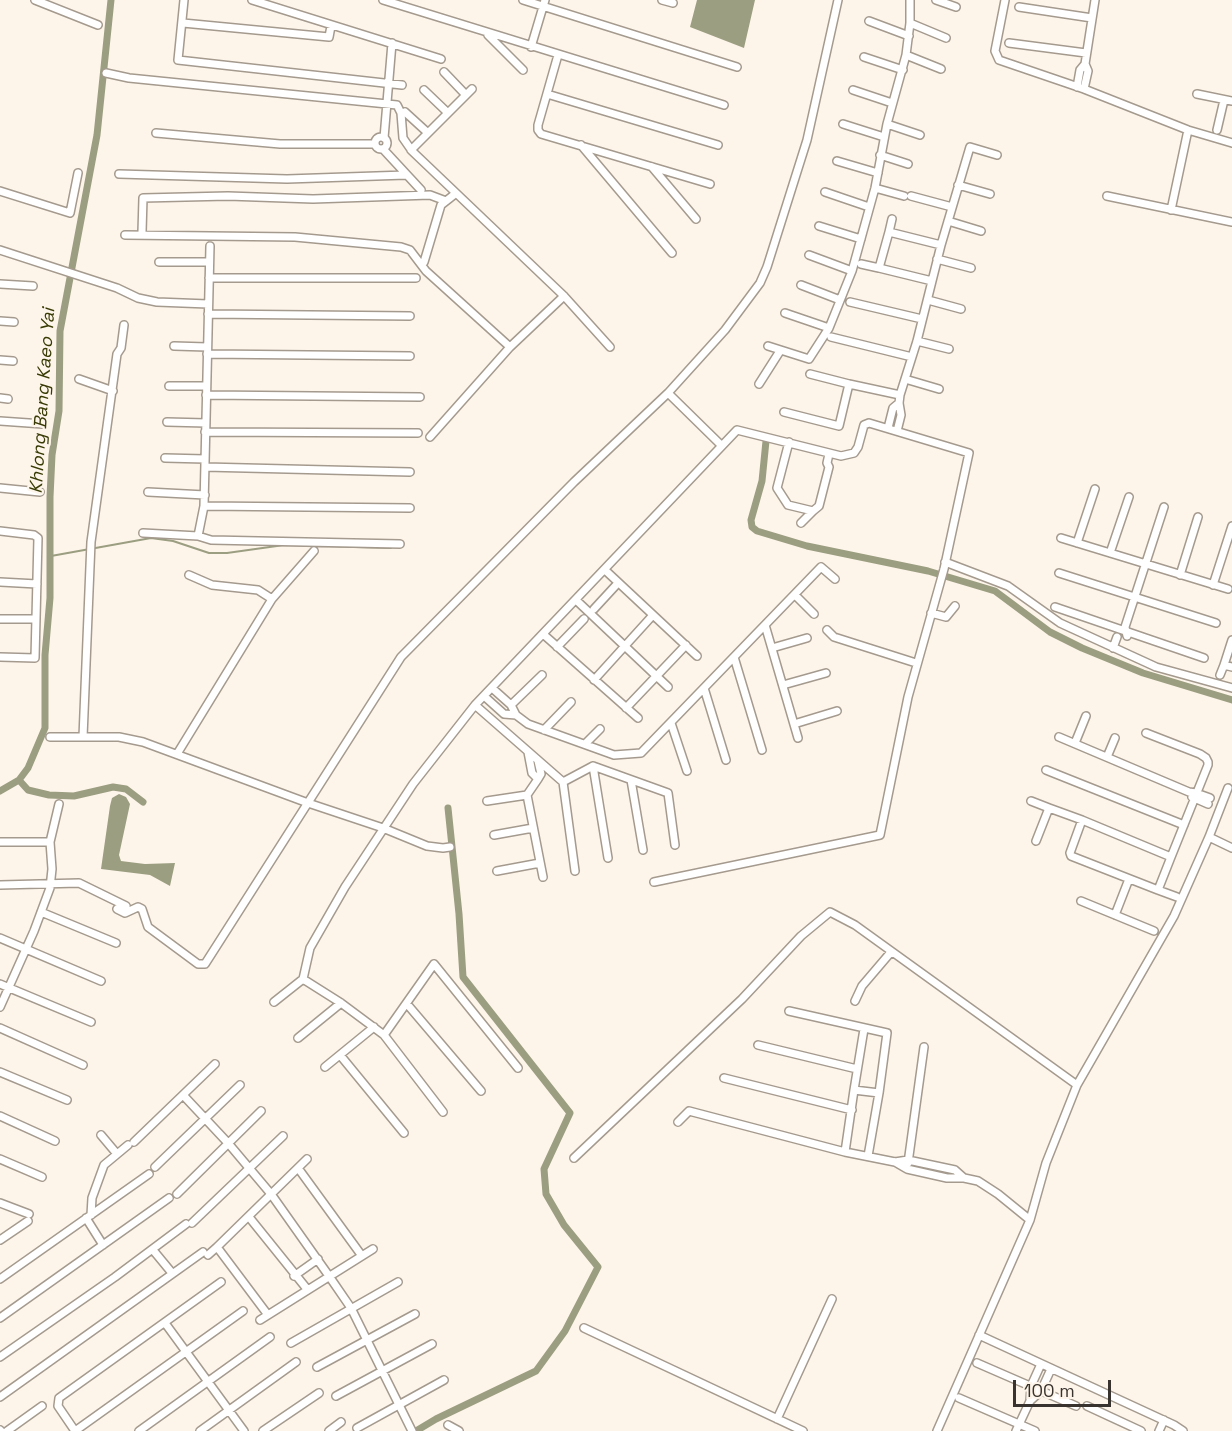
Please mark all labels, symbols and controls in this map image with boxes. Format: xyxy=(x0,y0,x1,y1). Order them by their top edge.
water label: Khlong Bang Kaeo Yai xyxy=(26,307,60,495)
scale bar xyxy=(1016,1368,1114,1406)
text: 100 m xyxy=(1024,1379,1075,1402)

